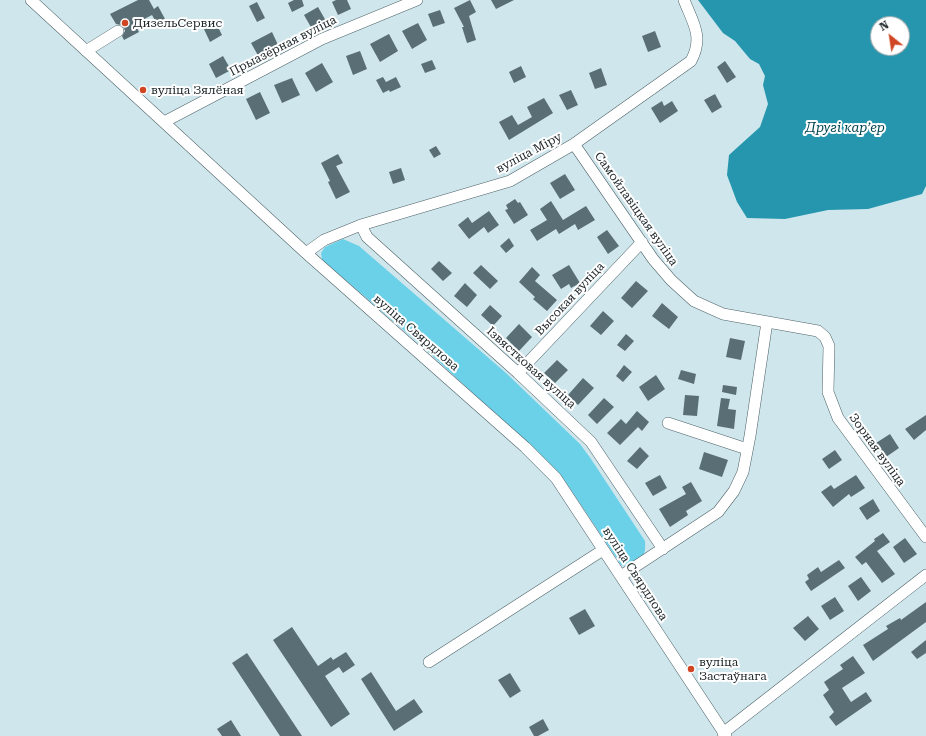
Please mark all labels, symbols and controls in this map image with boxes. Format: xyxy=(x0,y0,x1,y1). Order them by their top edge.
street label: Прыазёрная вуліца xyxy=(227,13,339,79)
place label: ДизельСервис xyxy=(133,16,222,30)
north arrow xyxy=(870,16,910,56)
marker: ДизельСервис xyxy=(120,18,130,28)
text: N xyxy=(877,18,891,34)
place label: вуліца Зялёная xyxy=(151,83,244,97)
marker: вуліца Зялёная xyxy=(138,85,148,95)
water label: Другі карʼер xyxy=(805,120,885,136)
street label: вуліца Міру xyxy=(494,130,564,176)
street label: Самойлавіцкая вуліца xyxy=(591,149,681,269)
street label: Высокая вуліца xyxy=(532,259,608,339)
street label: вуліца Свярдлова xyxy=(370,292,462,374)
street label: Ізвястковая вуліца xyxy=(483,324,579,412)
street label: Зорная вуліца xyxy=(846,411,908,489)
street label: вуліца Свярдлова xyxy=(599,525,671,623)
place label: вуліца Застаўнага xyxy=(699,655,767,683)
marker: вуліца Застаўнага xyxy=(686,664,696,674)

